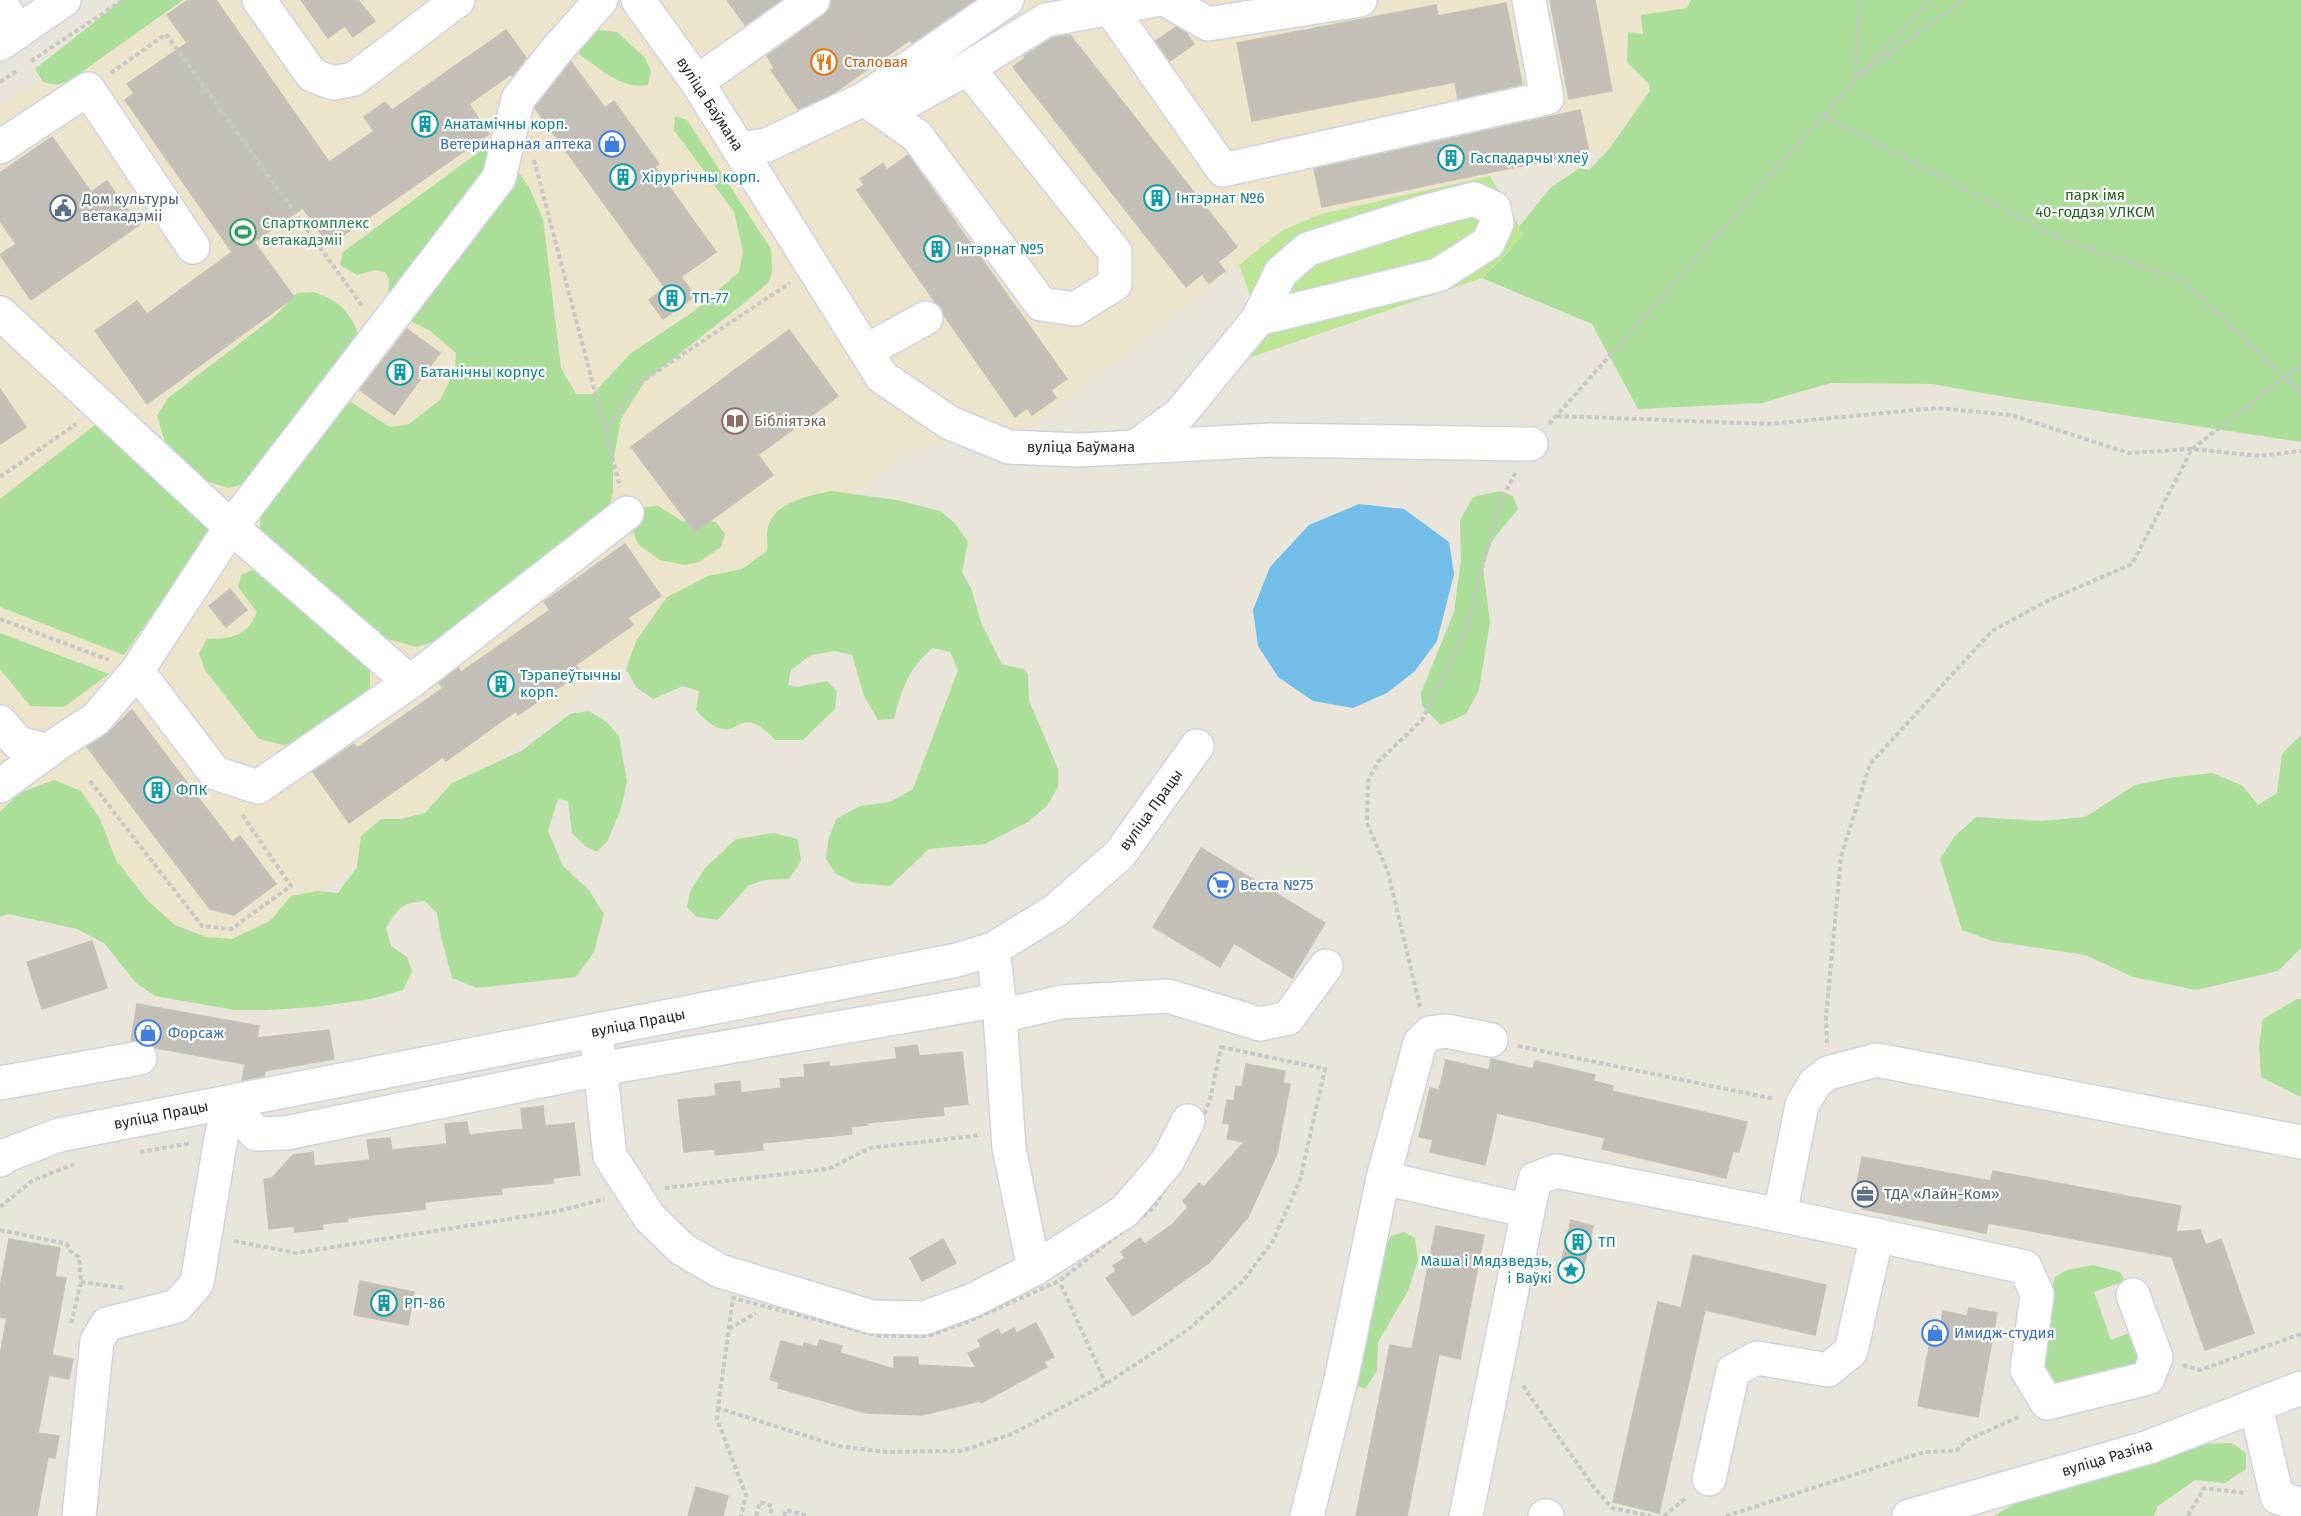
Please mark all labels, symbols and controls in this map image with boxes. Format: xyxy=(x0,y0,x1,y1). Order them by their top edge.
restaurant icon: Сталовая xyxy=(809,47,839,77)
place label: Сталовая xyxy=(844,53,908,71)
street label: вуліца Баўмана xyxy=(673,54,747,154)
building icon: Анатамічны корп. xyxy=(410,109,440,139)
place label: Анатамічны корп. xyxy=(444,115,568,133)
shop icon: Ветеринарная аптека xyxy=(597,129,627,159)
place label: Ветеринарная аптека xyxy=(440,135,592,153)
building icon: Гаспадарчы хлеў xyxy=(1436,143,1466,173)
place label: Гаспадарчы хлеў xyxy=(1470,149,1589,167)
building icon: Хірургічны корп. xyxy=(608,162,638,192)
place label: Хірургічны корп. xyxy=(642,168,760,186)
building icon: Інтэрнат №6 xyxy=(1142,183,1172,213)
park label: парк імя 40-годдзя УЛКСМ xyxy=(2035,186,2155,221)
place label: Інтэрнат №6 xyxy=(1176,189,1265,207)
place label: Дом культуры ветакадэміі xyxy=(81,190,179,225)
public building icon: Дом культуры ветакадэміі xyxy=(48,193,78,223)
place label: Спарткомплекс ветакадэміі xyxy=(262,214,369,249)
sports icon: Спарткомплекс ветакадэміі xyxy=(228,217,258,247)
building icon: Інтэрнат №5 xyxy=(922,234,952,264)
place label: Інтэрнат №5 xyxy=(956,240,1044,258)
building icon: ТП-77 xyxy=(657,283,687,313)
place label: ТП-77 xyxy=(692,289,729,307)
building icon: Батанічны корпус xyxy=(385,357,415,387)
place label: Батанічны корпус xyxy=(420,363,545,381)
library icon: Бібліятэка xyxy=(720,406,750,436)
place label: Бібліятэка xyxy=(754,412,826,430)
street label: вуліца Баўмана xyxy=(1027,438,1135,456)
place label: Тэрапеўтычны корп. xyxy=(520,666,621,701)
building icon: Тэрапеўтычны корп. xyxy=(486,669,516,699)
street label: вуліца Працы xyxy=(1115,766,1187,854)
building icon: ФПК xyxy=(142,775,172,805)
place label: ФПК xyxy=(176,781,207,799)
supermarket icon: Веста №75 xyxy=(1206,870,1236,900)
place label: Веста №75 xyxy=(1240,876,1313,894)
street label: вуліца Працы xyxy=(589,1005,687,1041)
shop icon: Форсаж xyxy=(133,1018,163,1048)
place label: Форсаж xyxy=(168,1024,224,1042)
street label: вуліца Працы xyxy=(112,1097,210,1133)
office icon: ТДА «Лайн-Ком» xyxy=(1850,1179,1880,1209)
place label: ТДА «Лайн-Ком» xyxy=(1884,1185,2000,1203)
building icon: ТП xyxy=(1563,1227,1593,1257)
place label: ТП xyxy=(1598,1233,1616,1251)
place label: Маша і Мядзведзь, і Ваўкі xyxy=(1420,1252,1552,1287)
place icon: Маша і Мядзведзь, і Ваўкі xyxy=(1556,1255,1586,1285)
building icon: РП-86 xyxy=(369,1288,399,1318)
place label: РП-86 xyxy=(404,1294,445,1312)
shop icon: Имидж-студия xyxy=(1920,1318,1950,1348)
place label: Имидж-студия xyxy=(1954,1324,2055,1342)
street label: вуліца Разіна xyxy=(2059,1436,2155,1480)

